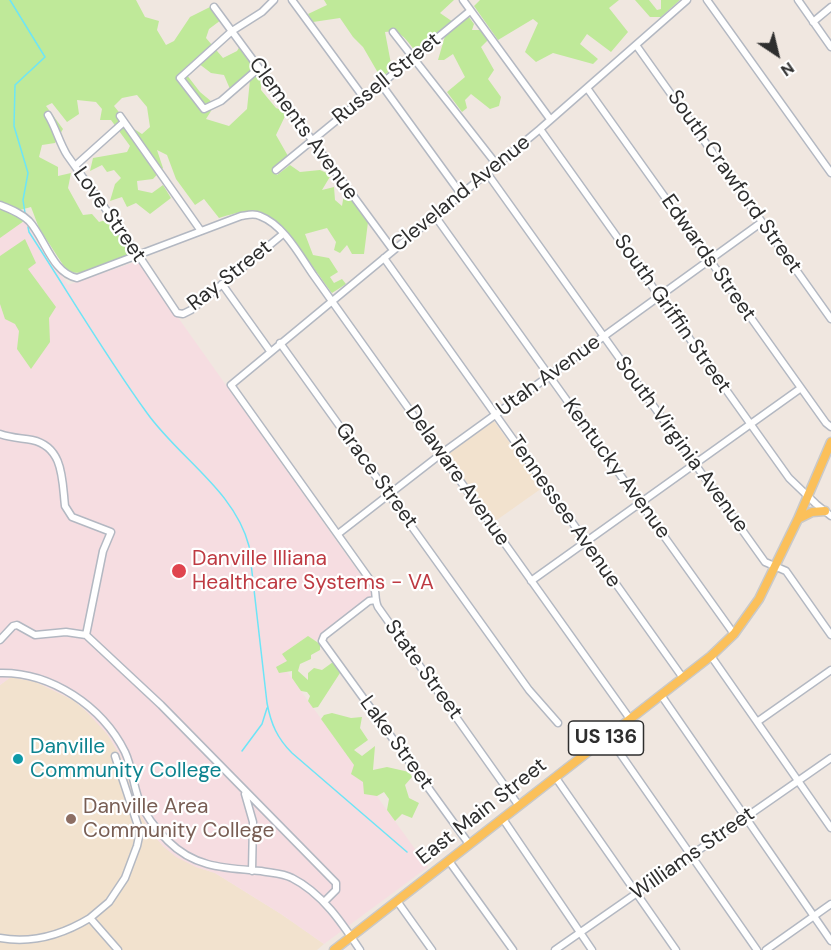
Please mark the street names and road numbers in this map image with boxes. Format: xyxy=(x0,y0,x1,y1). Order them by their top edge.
street label: Russell Street xyxy=(328,28,446,130)
street label: Clements Avenue xyxy=(243,53,363,205)
street label: South Crawford Street xyxy=(661,86,807,278)
street label: Cleveland Avenue xyxy=(386,130,536,258)
street label: Love Street xyxy=(67,163,151,267)
street label: Edwards Street xyxy=(655,190,761,326)
street label: South Griffin Street xyxy=(608,230,736,398)
street label: Ray Street xyxy=(183,235,277,317)
street label: Utah Avenue xyxy=(492,330,606,422)
street label: South Virginia Avenue xyxy=(609,352,753,538)
street label: Kentucky Avenue xyxy=(557,394,675,544)
street label: Delaware Avenue xyxy=(399,401,515,551)
street label: Grace Street xyxy=(329,418,423,534)
street label: Tennessee Avenue xyxy=(502,431,626,593)
street label: State Street xyxy=(379,615,467,725)
street label: Lake Street xyxy=(354,691,438,795)
road number: US 136 xyxy=(568,721,644,755)
street label: East Main Street xyxy=(412,753,552,871)
street label: Williams Street xyxy=(626,802,760,906)

